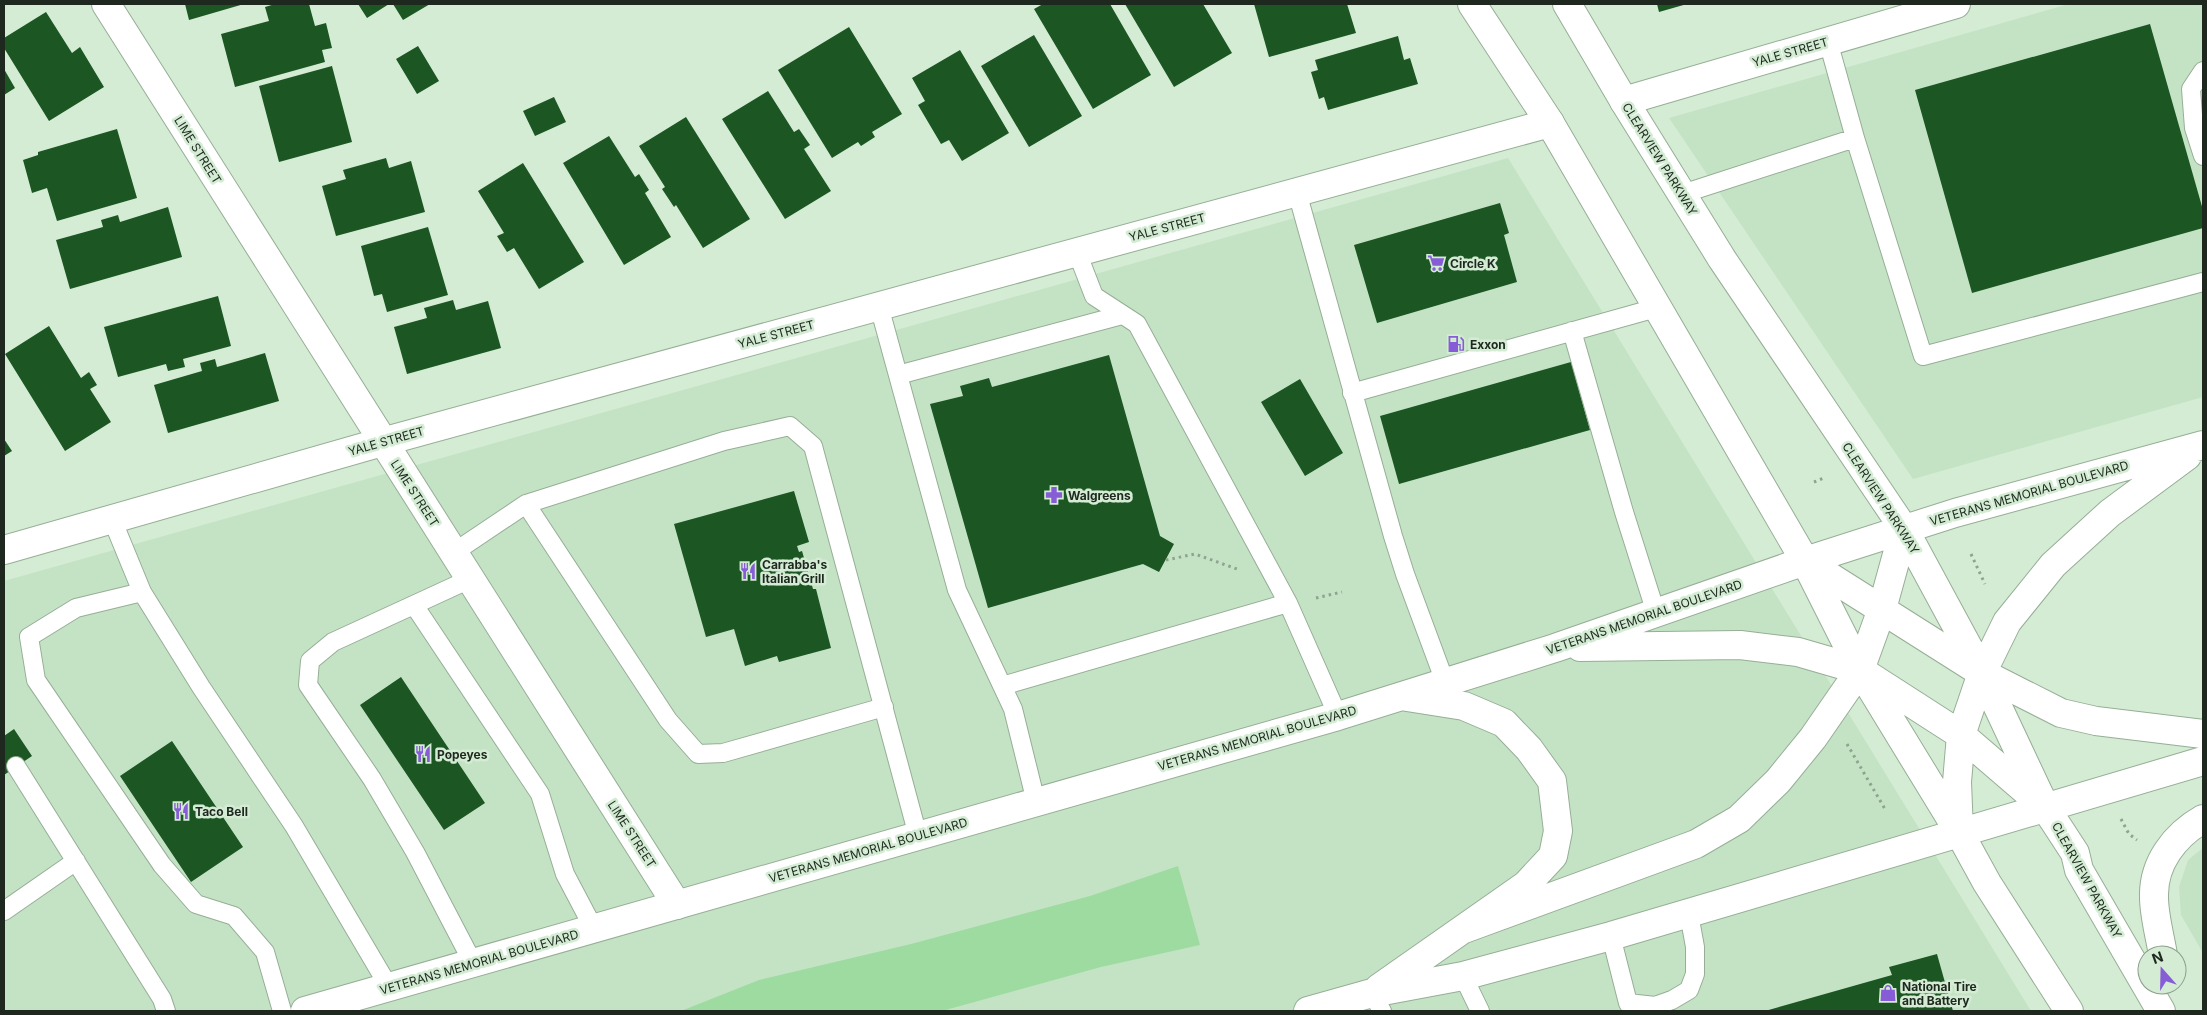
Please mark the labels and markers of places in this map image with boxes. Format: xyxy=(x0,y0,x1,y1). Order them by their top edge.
supermarket icon: Circle K xyxy=(1426,253,1446,273)
place label: Circle K xyxy=(1450,256,1496,271)
fuel station icon: Exxon xyxy=(1446,334,1466,354)
place label: Exxon xyxy=(1470,337,1506,352)
pharmacy icon: Walgreens xyxy=(1044,485,1064,505)
place label: Walgreens xyxy=(1068,488,1131,503)
place label: Carrabba's Italian Grill xyxy=(762,557,827,586)
restaurant icon: Carrabba's Italian Grill xyxy=(738,561,758,581)
restaurant icon: Popeyes xyxy=(413,744,433,764)
place label: Popeyes xyxy=(437,747,488,762)
restaurant icon: Taco Bell xyxy=(171,801,191,821)
place label: Taco Bell xyxy=(195,804,248,819)
place label: National Tire and Battery xyxy=(1902,979,1977,1008)
shop icon: National Tire and Battery xyxy=(1878,983,1898,1003)

